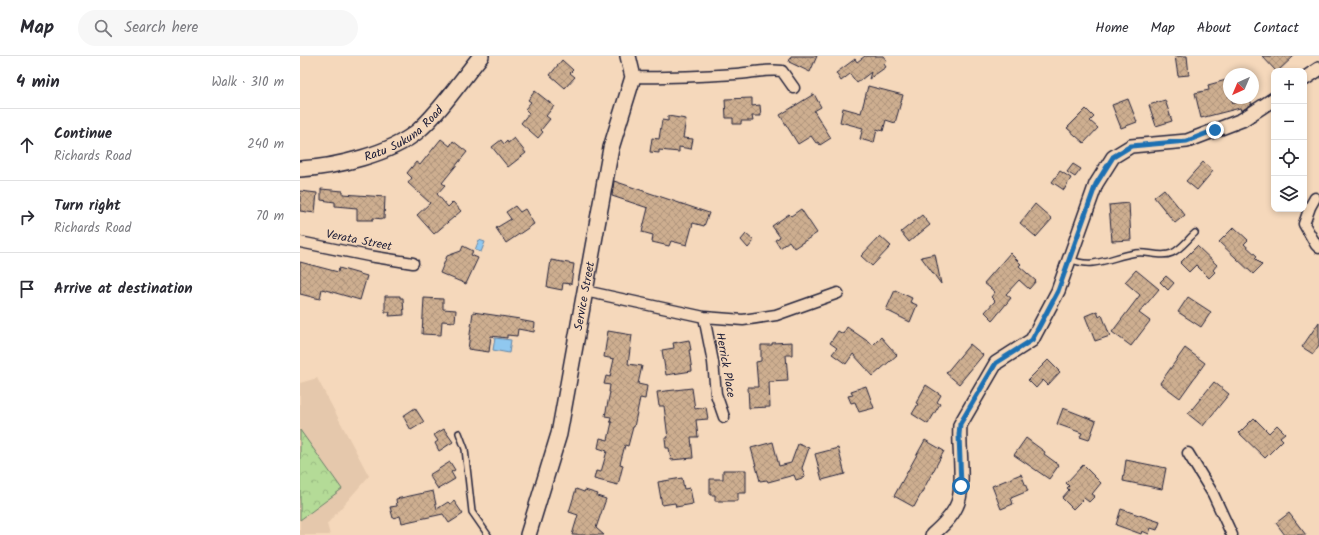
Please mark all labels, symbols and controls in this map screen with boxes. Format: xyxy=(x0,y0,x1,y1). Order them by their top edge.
search box xyxy=(78,10,358,46)
text: Map xyxy=(20,13,54,43)
text: Search here xyxy=(124,16,198,40)
icon: search xyxy=(92,17,114,39)
text: Home xyxy=(1095,17,1129,39)
text: Map xyxy=(1151,17,1175,39)
text: About xyxy=(1197,17,1231,39)
text: Contact xyxy=(1253,17,1299,39)
north arrow xyxy=(1223,68,1259,104)
map controls xyxy=(1271,68,1307,212)
button: + xyxy=(1271,68,1307,104)
text: 4 min xyxy=(16,69,60,96)
text: Walk · 310 m xyxy=(211,72,284,93)
street label: Ratu Sukuna Road xyxy=(362,101,449,167)
button: − xyxy=(1271,104,1307,140)
route end xyxy=(1206,121,1224,139)
text: Continue xyxy=(54,122,112,146)
icon: ahead xyxy=(16,134,38,156)
text: 240 m xyxy=(247,134,284,155)
button: locate xyxy=(1271,140,1307,176)
text: Richards Road xyxy=(54,146,131,167)
button: layers xyxy=(1271,176,1307,212)
text: Turn right xyxy=(54,194,121,218)
icon: right xyxy=(16,206,38,228)
text: 70 m xyxy=(256,206,284,227)
text: Richards Road xyxy=(54,218,131,239)
street label: Verata Street xyxy=(324,225,394,256)
street label: Service Street xyxy=(569,260,600,332)
text: Arrive at destination xyxy=(54,277,193,301)
icon: arrive xyxy=(16,278,38,300)
street label: Herrick Place xyxy=(710,331,741,400)
route start xyxy=(952,477,970,495)

